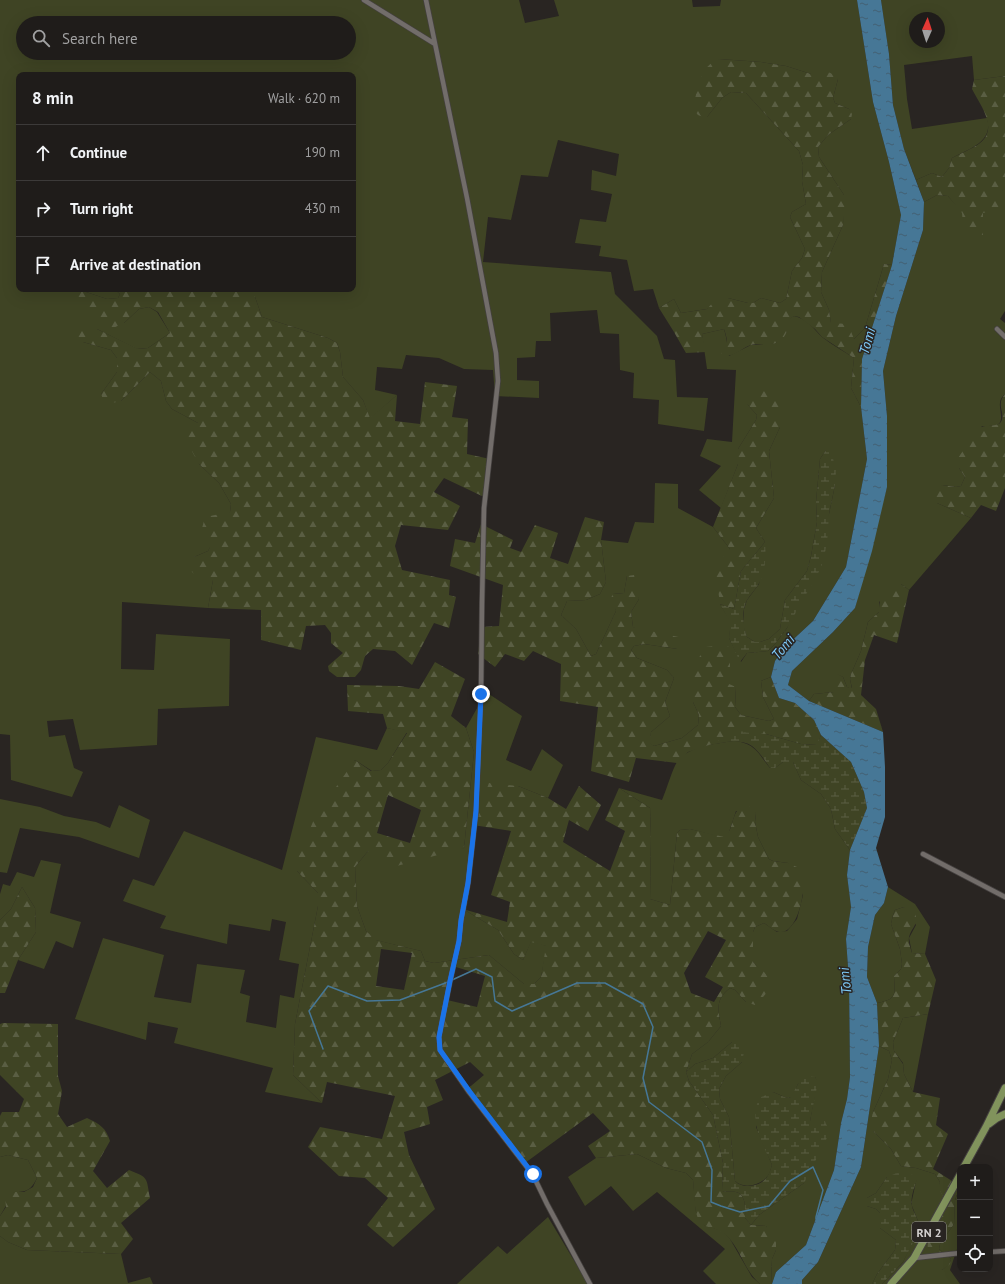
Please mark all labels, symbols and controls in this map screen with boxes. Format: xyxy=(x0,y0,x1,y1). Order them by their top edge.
north arrow xyxy=(909,12,945,48)
search box xyxy=(16,16,356,60)
icon: search xyxy=(30,27,52,49)
text: Search here xyxy=(62,29,138,48)
text: 8 min xyxy=(32,87,73,109)
text: Walk · 620 m xyxy=(268,90,340,107)
icon: ahead xyxy=(32,142,54,164)
text: Continue xyxy=(70,143,127,162)
text: 190 m xyxy=(305,144,340,161)
icon: right xyxy=(32,198,54,220)
text: Turn right xyxy=(70,199,133,218)
text: 430 m xyxy=(305,200,340,217)
icon: arrive xyxy=(32,254,54,276)
text: Arrive at destination xyxy=(70,255,201,274)
water label: Tomi xyxy=(855,325,879,356)
water label: Tomi xyxy=(767,631,799,663)
route end xyxy=(472,685,490,703)
water label: Tomi xyxy=(835,966,855,995)
map controls xyxy=(957,1164,993,1272)
button: + xyxy=(957,1164,993,1200)
route start xyxy=(524,1165,542,1183)
button: − xyxy=(957,1200,993,1236)
road number: RN 2 xyxy=(912,1222,946,1242)
button: locate xyxy=(957,1236,993,1272)

